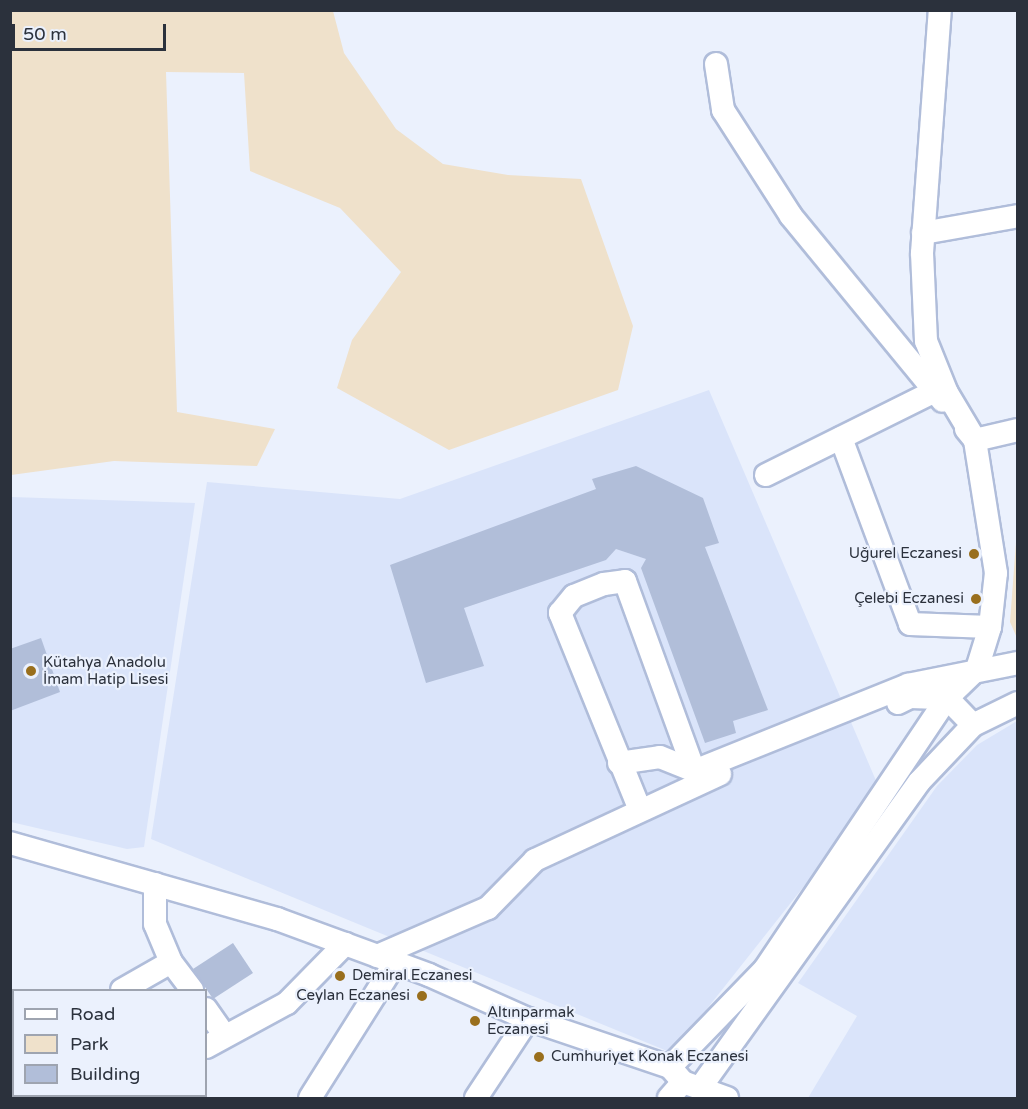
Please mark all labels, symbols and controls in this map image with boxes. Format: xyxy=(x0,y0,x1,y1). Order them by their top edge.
scale bar xyxy=(15,12,170,50)
text: 50 m xyxy=(23,23,67,45)
place label: Uğurel Eczanesi xyxy=(849,545,962,563)
marker: Uğurel Eczanesi xyxy=(967,547,981,561)
place label: Çelebi Eczanesi xyxy=(854,590,964,608)
marker: Çelebi Eczanesi xyxy=(969,592,983,606)
place label: Kütahya Anadolu İmam Hatip Lisesi xyxy=(43,653,168,688)
marker: Kütahya Anadolu İmam Hatip Lisesi xyxy=(24,664,38,678)
place label: Demiral Eczanesi xyxy=(352,967,473,985)
marker: Demiral Eczanesi xyxy=(333,969,347,983)
place label: Ceylan Eczanesi xyxy=(296,987,410,1005)
legend xyxy=(12,989,207,1097)
marker: Ceylan Eczanesi xyxy=(415,989,429,1003)
text: Road xyxy=(70,1003,115,1025)
place label: Altınparmak Eczanesi xyxy=(487,1003,574,1038)
marker: Altınparmak Eczanesi xyxy=(468,1014,482,1028)
text: Park xyxy=(70,1033,108,1055)
place label: Cumhuriyet Konak Eczanesi xyxy=(551,1048,749,1066)
marker: Cumhuriyet Konak Eczanesi xyxy=(532,1050,546,1064)
text: Building xyxy=(70,1063,140,1085)

